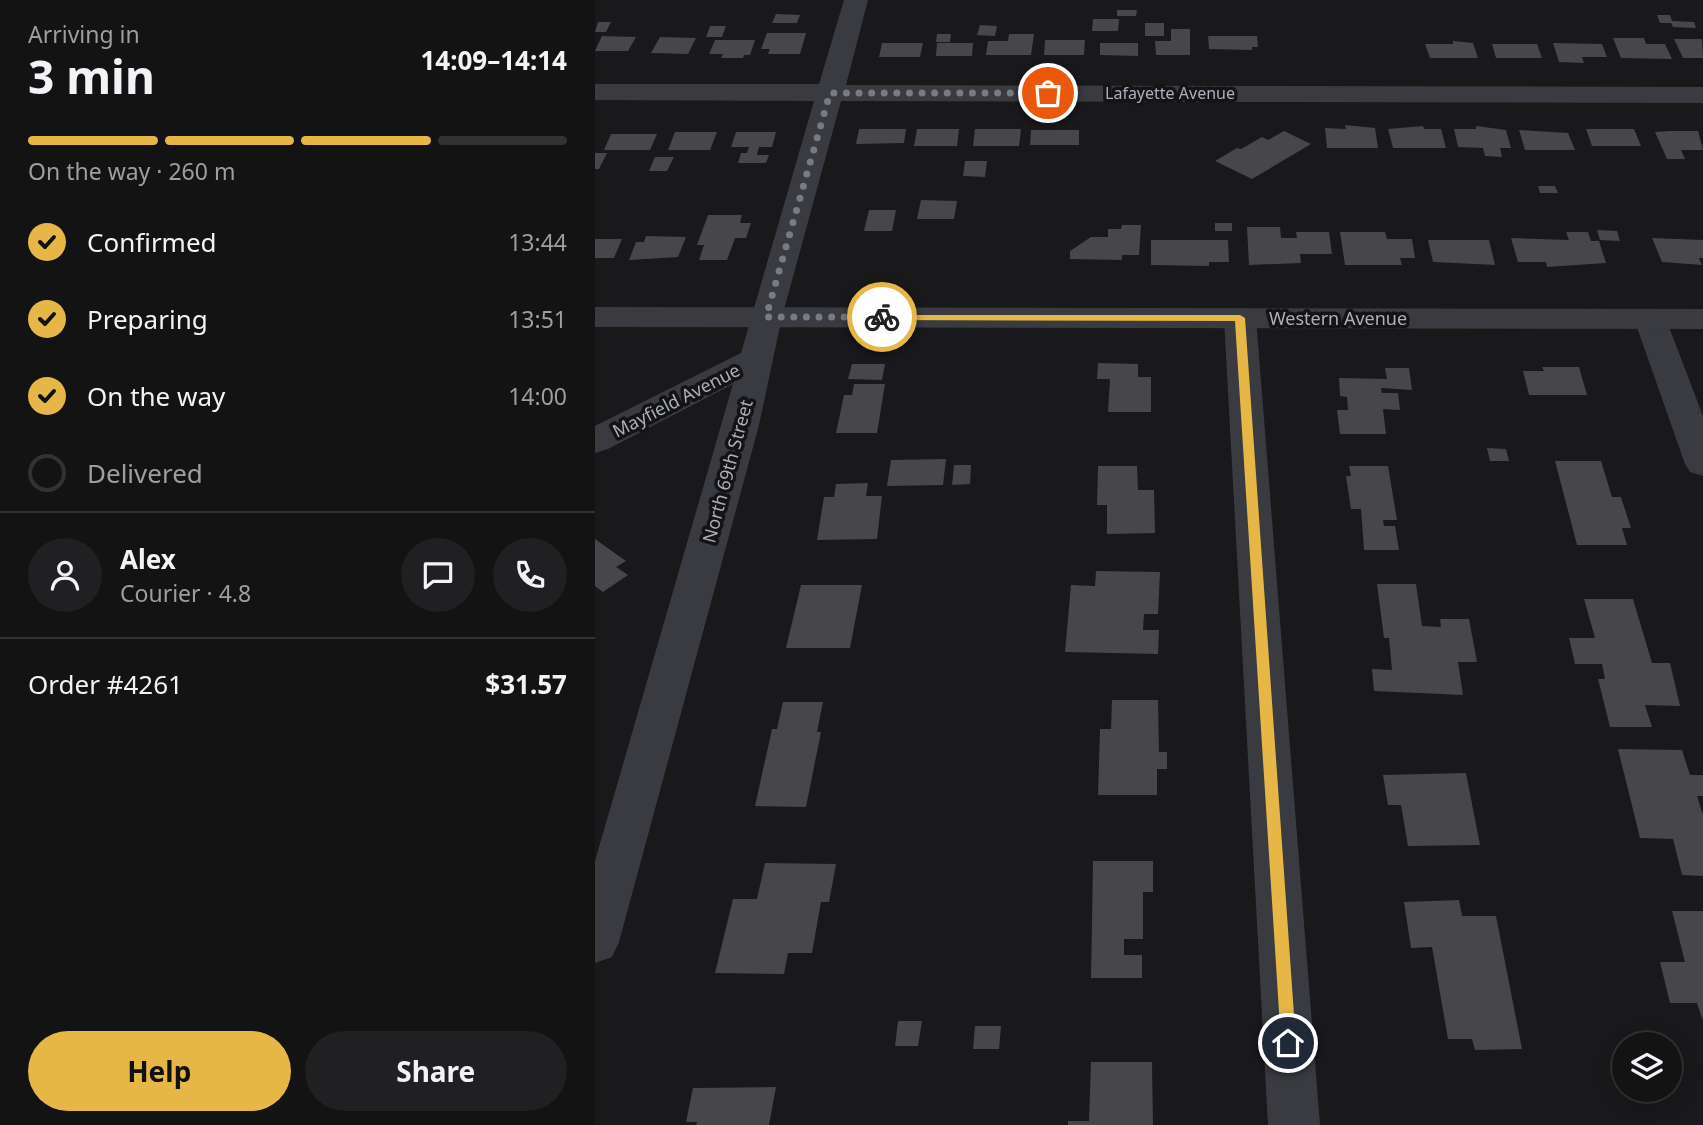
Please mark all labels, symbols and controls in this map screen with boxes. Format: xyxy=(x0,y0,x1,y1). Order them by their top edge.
text: Arriving in xyxy=(28,18,140,50)
text: 14:09–14:14 xyxy=(420,42,567,78)
text: 3 min xyxy=(28,45,155,107)
pin xyxy=(1018,63,1078,123)
icon: bag xyxy=(1029,74,1067,112)
street label: Lafayette Avenue xyxy=(1105,82,1235,104)
text: On the way · 260 m xyxy=(28,155,235,187)
icon: check xyxy=(28,223,66,261)
text: Confirmed xyxy=(87,224,217,260)
text: 13:44 xyxy=(508,226,567,258)
courier xyxy=(847,282,917,352)
icon: bike xyxy=(863,298,901,336)
icon: check xyxy=(28,300,66,338)
text: Preparing xyxy=(87,301,208,337)
text: 13:51 xyxy=(508,303,567,335)
street label: Western Avenue xyxy=(1269,306,1407,330)
street label: Mayfield Avenue xyxy=(608,357,744,443)
icon: check xyxy=(28,377,66,415)
text: On the way xyxy=(87,378,225,414)
text: 14:00 xyxy=(508,380,567,412)
street label: North 69th Street xyxy=(696,396,758,545)
text: Delivered xyxy=(87,455,203,491)
button: person xyxy=(28,538,102,612)
button: chat xyxy=(401,538,475,612)
button: phone xyxy=(493,538,567,612)
text: Alex xyxy=(120,541,176,577)
text: Courier · 4.8 xyxy=(120,577,251,609)
text: Order #4261 xyxy=(28,666,183,702)
text: $31.57 xyxy=(485,666,567,702)
pin xyxy=(1258,1013,1318,1073)
icon: home xyxy=(1269,1024,1307,1062)
button: Help xyxy=(28,1031,291,1111)
button: Share xyxy=(305,1031,567,1111)
map controls xyxy=(1612,1032,1682,1102)
button: layers xyxy=(1612,1032,1682,1102)

